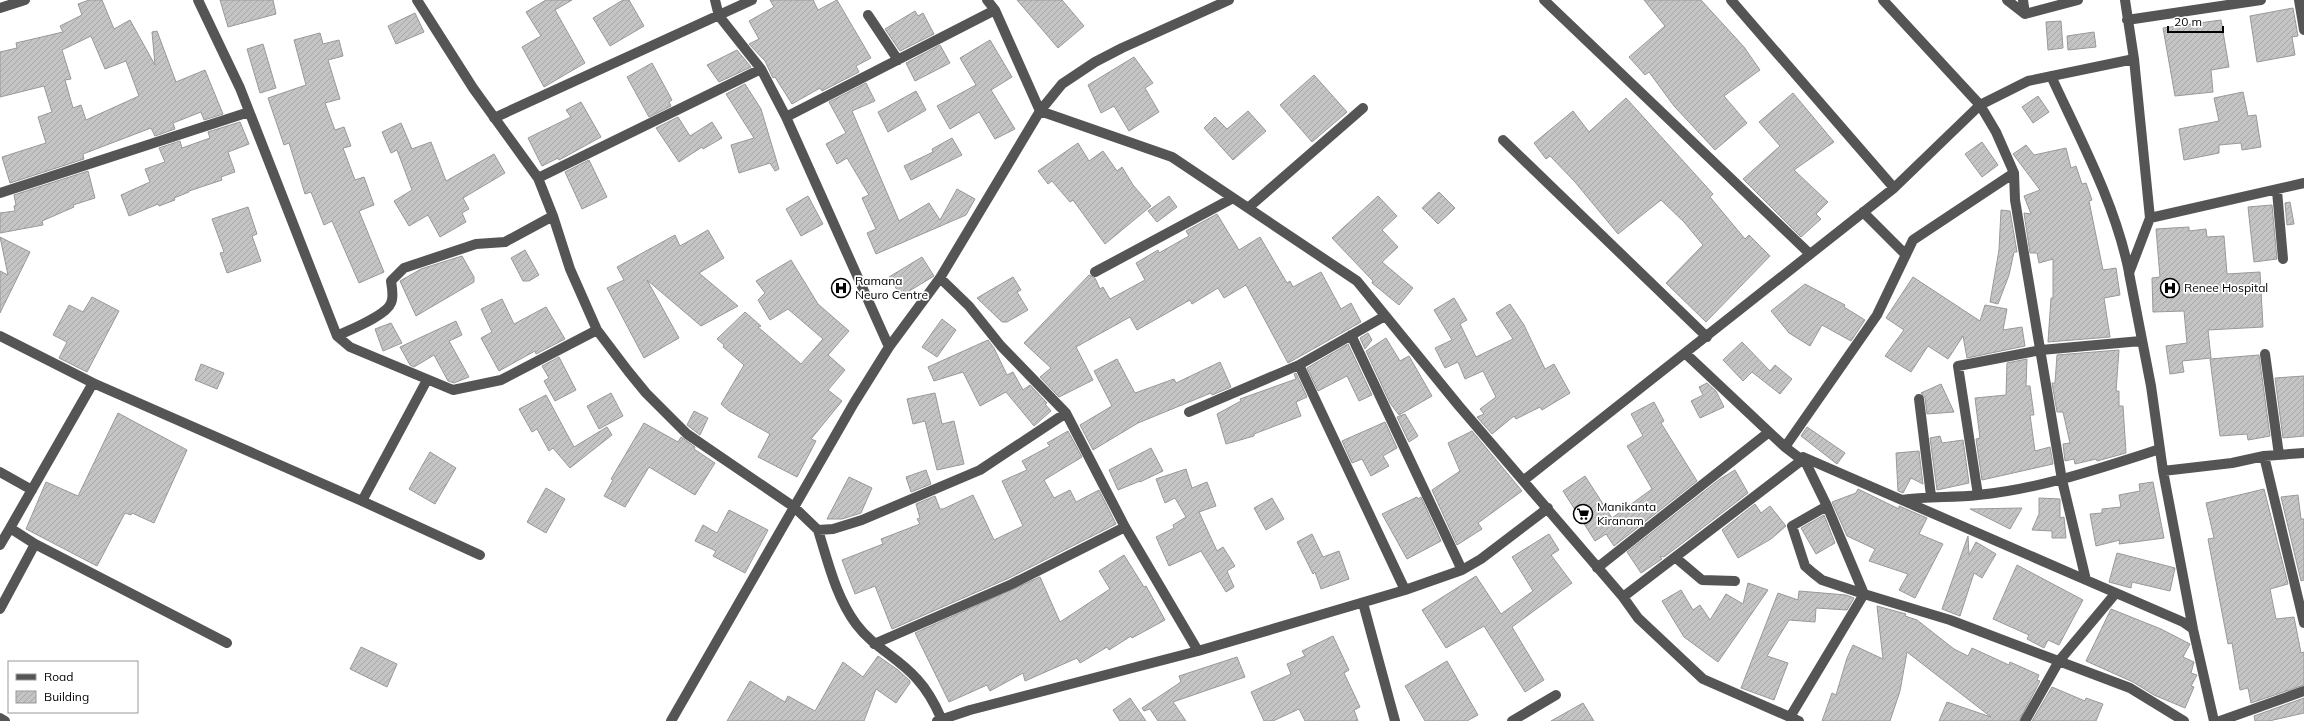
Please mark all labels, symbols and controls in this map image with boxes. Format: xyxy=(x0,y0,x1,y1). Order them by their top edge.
scale bar xyxy=(2168,8,2223,34)
text: 20 m xyxy=(2174,14,2202,29)
place label: Ramana Neuro Centre xyxy=(855,273,928,302)
hospital icon: Ramana Neuro Centre xyxy=(830,277,852,299)
hospital icon: Renee Hospital xyxy=(2159,277,2181,299)
place label: Renee Hospital xyxy=(2184,280,2268,295)
place label: Manikanta Kiranam xyxy=(1597,499,1656,528)
supermarket icon: Manikanta Kiranam xyxy=(1572,503,1594,525)
legend xyxy=(8,661,138,713)
text: Road xyxy=(44,669,73,684)
text: Building xyxy=(44,689,89,704)

